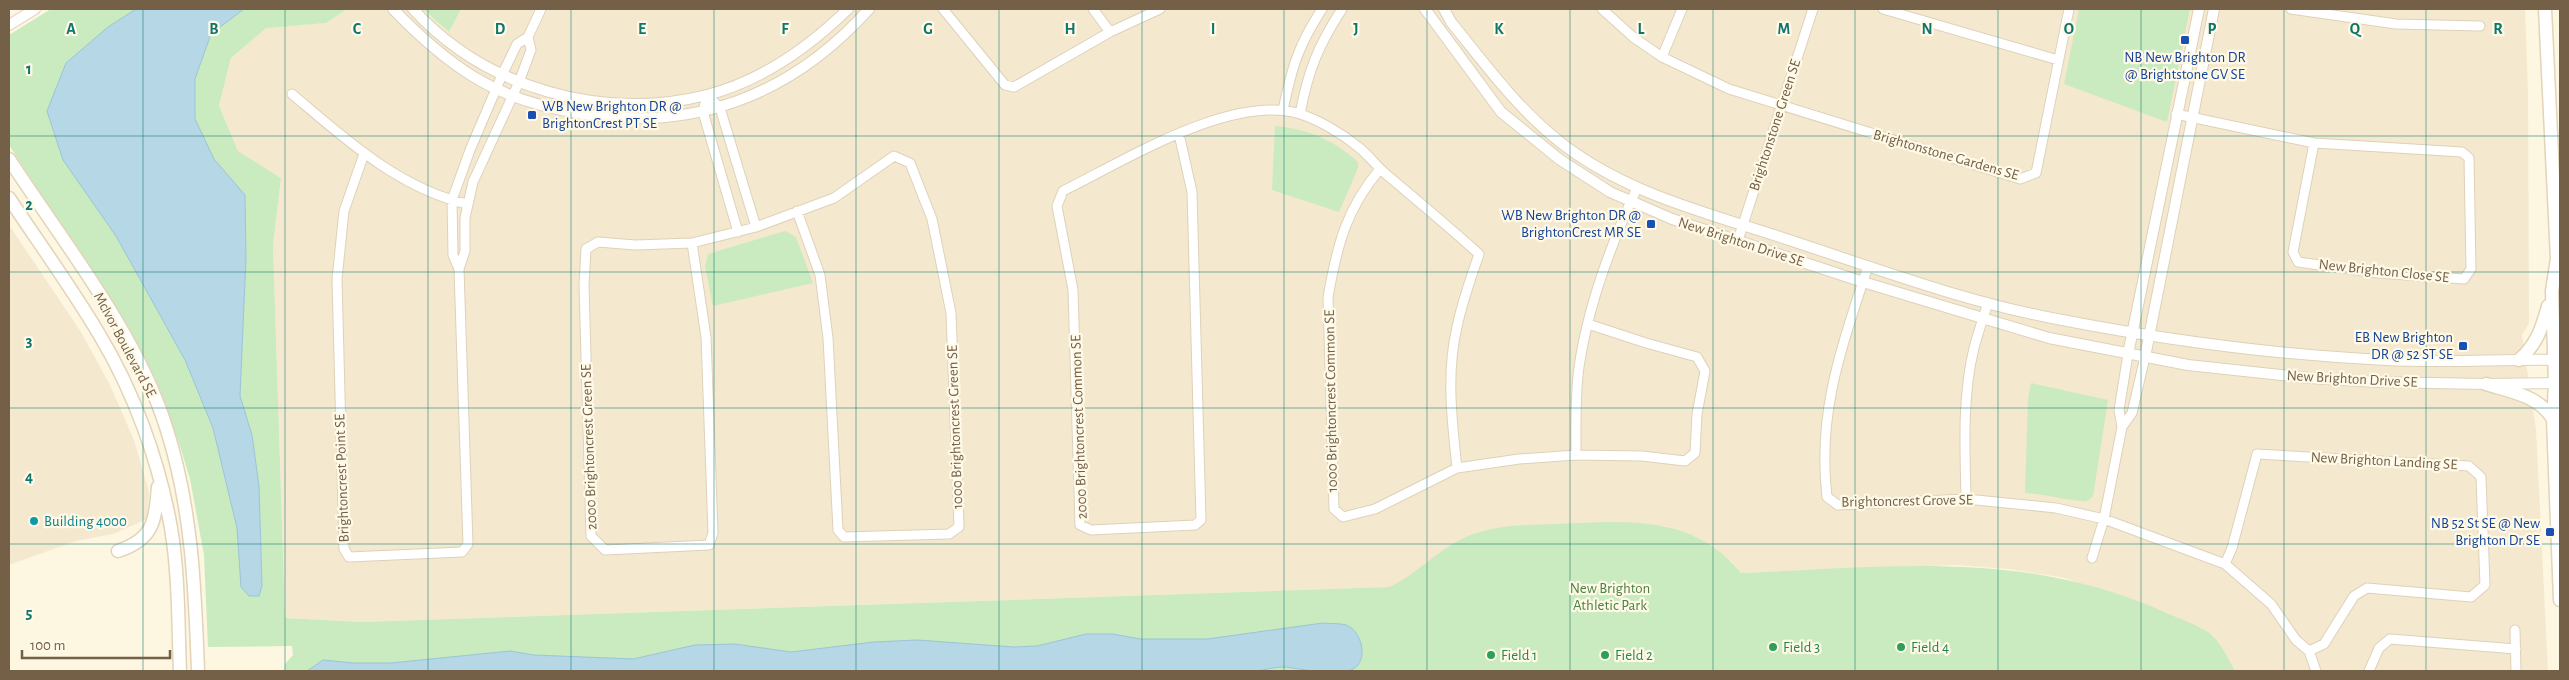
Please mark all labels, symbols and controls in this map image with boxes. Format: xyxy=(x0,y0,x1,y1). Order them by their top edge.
text: A xyxy=(66,21,76,37)
text: B xyxy=(209,21,219,37)
text: C xyxy=(353,21,362,37)
text: D xyxy=(495,21,506,37)
text: E xyxy=(638,21,646,37)
text: F xyxy=(781,21,789,37)
text: G xyxy=(923,21,933,37)
text: H xyxy=(1064,21,1076,37)
text: I xyxy=(1211,21,1215,37)
text: J xyxy=(1353,21,1359,37)
text: K xyxy=(1494,21,1504,37)
text: L xyxy=(1638,21,1645,37)
text: M xyxy=(1778,21,1790,37)
text: N xyxy=(1921,21,1933,37)
text: O xyxy=(2064,21,2074,37)
text: P xyxy=(2208,21,2217,37)
text: Q xyxy=(2350,21,2362,38)
text: R xyxy=(2493,21,2503,37)
marker: NB New Brighton DR @ Brightstone GV SE xyxy=(2179,34,2191,46)
place label: NB New Brighton DR @ Brightstone GV SE xyxy=(2124,50,2246,82)
street label: Brightonstone Green SE xyxy=(1747,57,1803,193)
text: 1 xyxy=(26,61,32,77)
place label: WB New Brighton DR @ BrightonCrest PT SE xyxy=(542,99,682,131)
marker: WB New Brighton DR @ BrightonCrest PT SE xyxy=(526,109,538,121)
street label: Brightonstone Gardens SE xyxy=(1871,127,2021,183)
text: 2 xyxy=(25,197,33,213)
place label: WB New Brighton DR @ BrightonCrest MR SE xyxy=(1501,208,1641,240)
street label: New Brighton Drive SE xyxy=(1676,215,1806,269)
marker: WB New Brighton DR @ BrightonCrest MR SE xyxy=(1645,218,1657,230)
street label: New Brighton Close SE xyxy=(2318,257,2450,285)
street label: McIvor Boulevard SE xyxy=(91,290,159,400)
street label: 1000 Brightoncrest Common SE xyxy=(1322,309,1340,493)
place label: EB New Brighton DR @ 52 ST SE xyxy=(2355,330,2453,362)
text: 3 xyxy=(26,333,33,349)
street label: 2000 Brightoncrest Common SE xyxy=(1068,335,1090,519)
marker: EB New Brighton DR @ 52 ST SE xyxy=(2457,340,2469,352)
street label: 1000 Brightoncrest Green SE xyxy=(945,345,965,509)
street label: 2000 Brightoncrest Green SE xyxy=(579,364,599,530)
street label: New Brighton Drive SE xyxy=(2286,368,2418,390)
street label: Brightoncrest Point SE xyxy=(332,413,352,543)
street label: New Brighton Landing SE xyxy=(2310,450,2458,472)
text: 4 xyxy=(25,469,33,485)
street label: Brightoncrest Grove SE xyxy=(1841,492,1973,510)
place label: Building 4000 xyxy=(44,514,127,529)
marker: Building 4000 xyxy=(28,515,40,527)
place label: NB 52 St SE @ New Brighton Dr SE xyxy=(2431,516,2540,548)
marker: NB 52 St SE @ New Brighton Dr SE xyxy=(2544,526,2556,538)
park label: New Brighton Athletic Park xyxy=(1570,581,1650,613)
text: 5 xyxy=(26,605,33,621)
scale bar xyxy=(22,628,170,660)
text: 100 m xyxy=(30,638,65,653)
place label: Field 3 xyxy=(1783,640,1820,655)
place label: Field 4 xyxy=(1911,640,1949,655)
marker: Field 3 xyxy=(1767,641,1779,653)
marker: Field 4 xyxy=(1895,641,1907,653)
place label: Field 1 xyxy=(1501,648,1537,663)
place label: Field 2 xyxy=(1615,648,1653,663)
marker: Field 1 xyxy=(1485,649,1497,661)
marker: Field 2 xyxy=(1599,649,1611,661)

